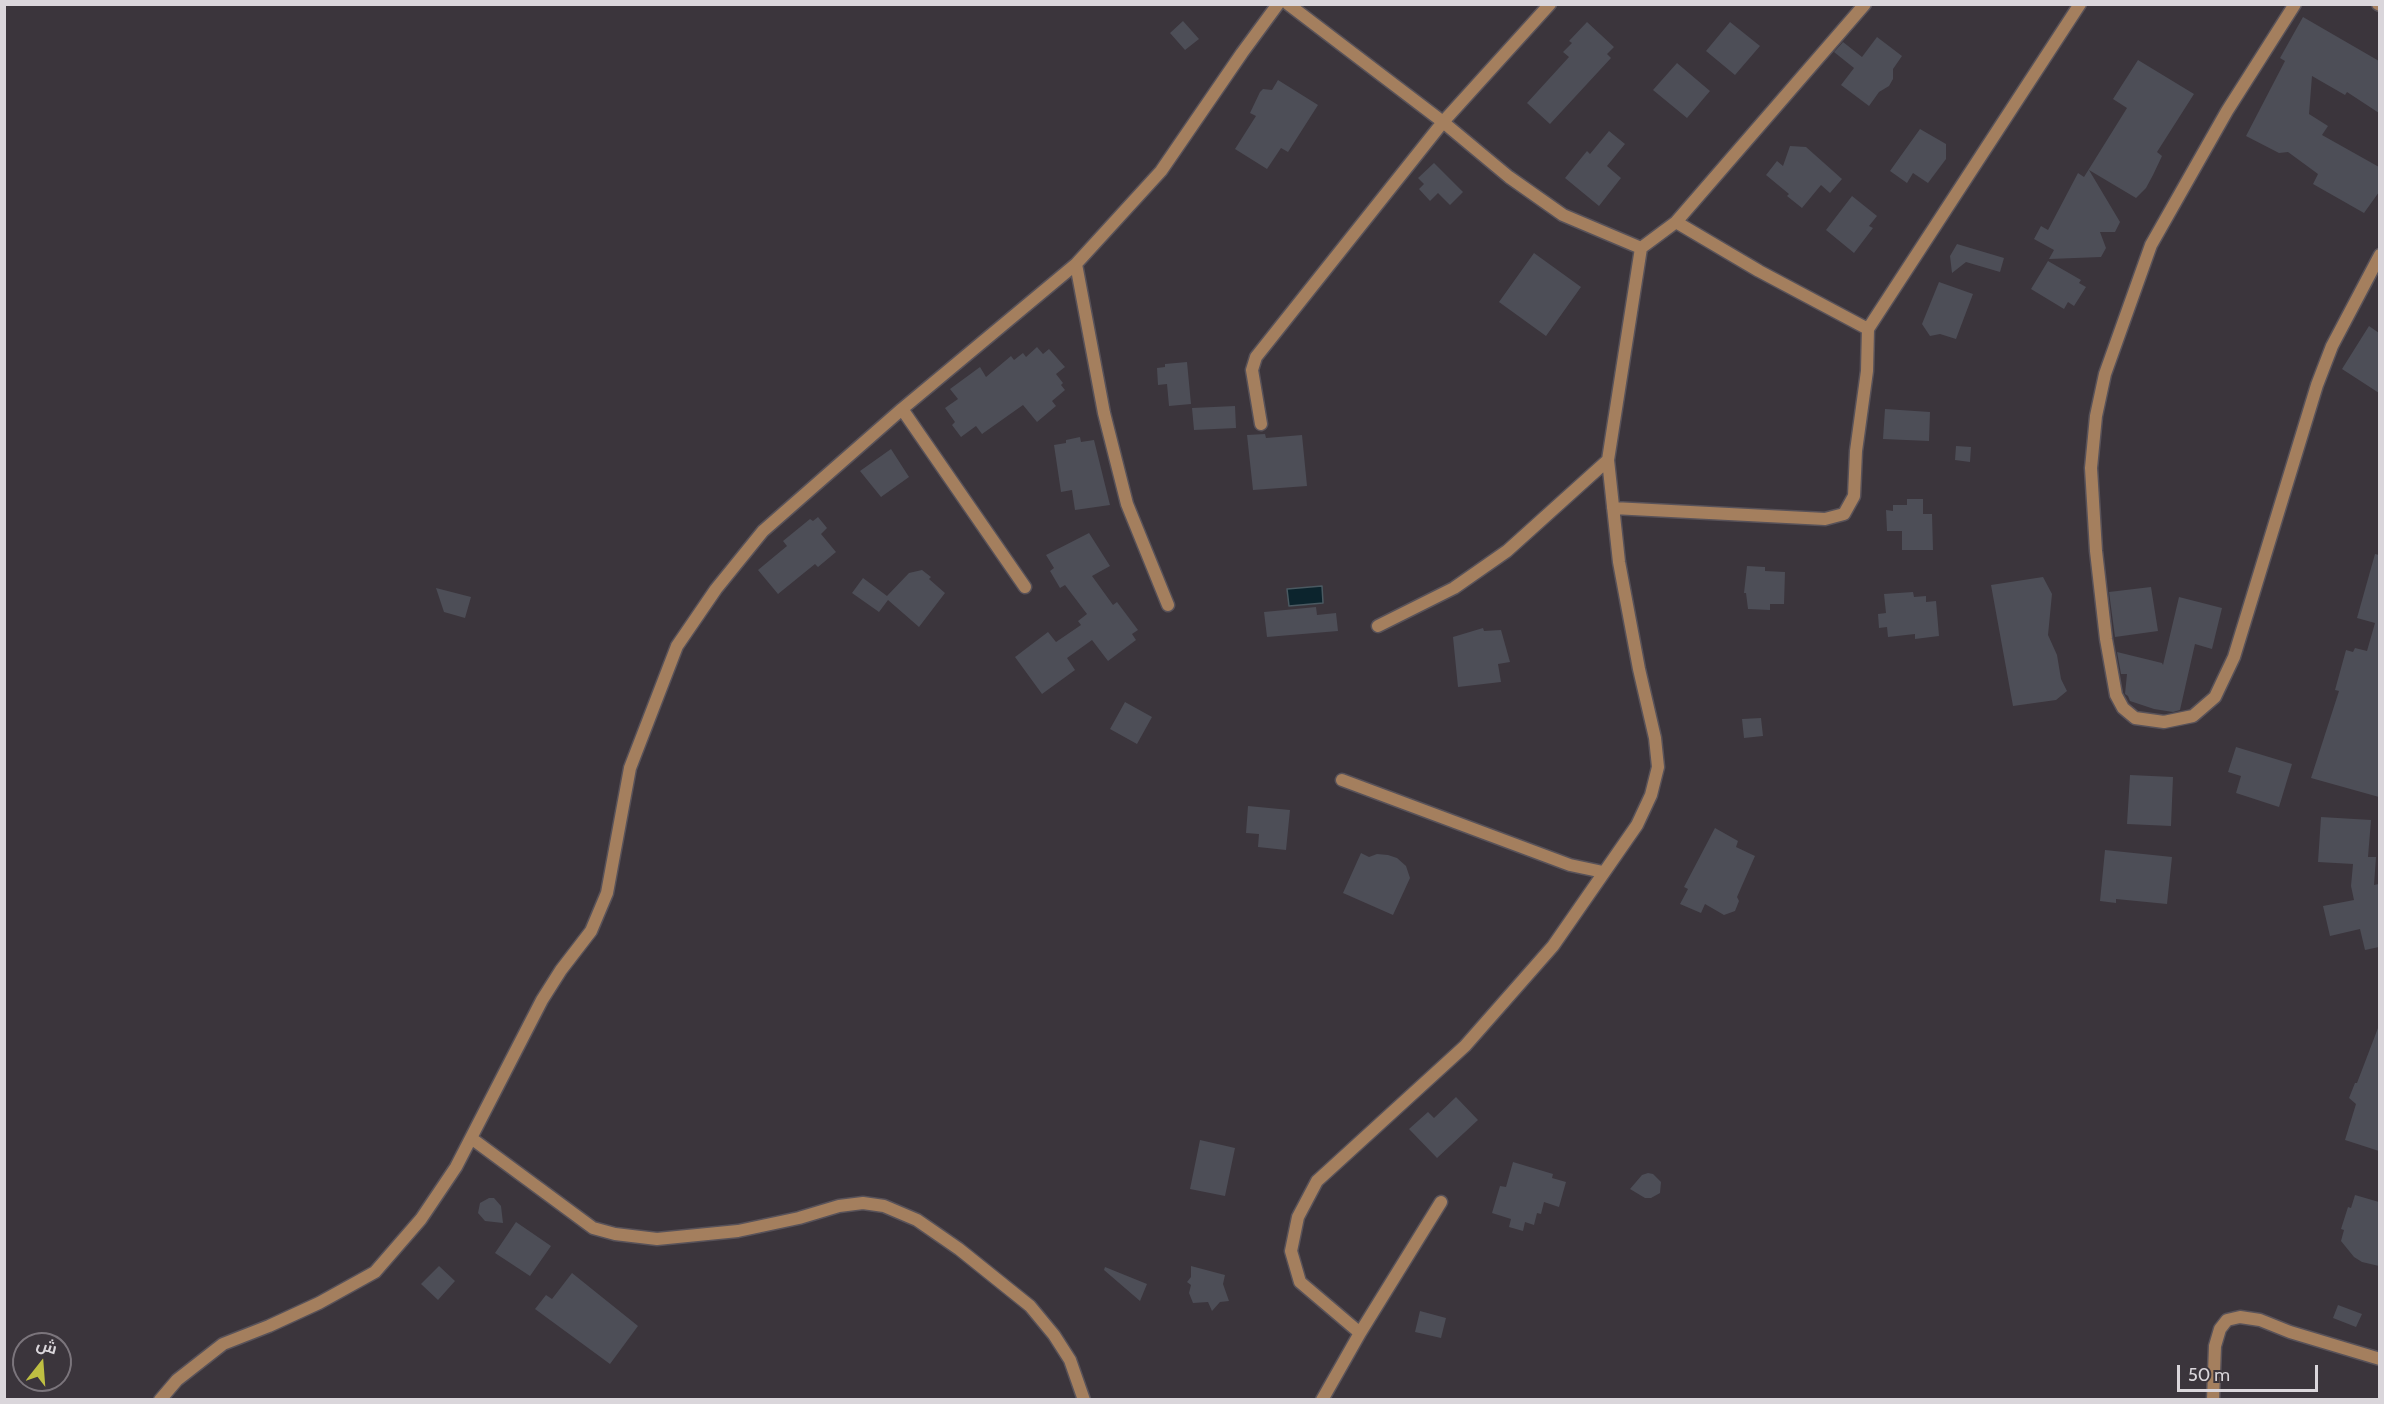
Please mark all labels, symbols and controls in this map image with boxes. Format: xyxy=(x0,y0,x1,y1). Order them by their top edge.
north arrow xyxy=(12,1332,72,1392)
text: ش xyxy=(34,1334,59,1358)
scale bar xyxy=(2180,1353,2321,1391)
text: 50 m xyxy=(2188,1364,2230,1386)

